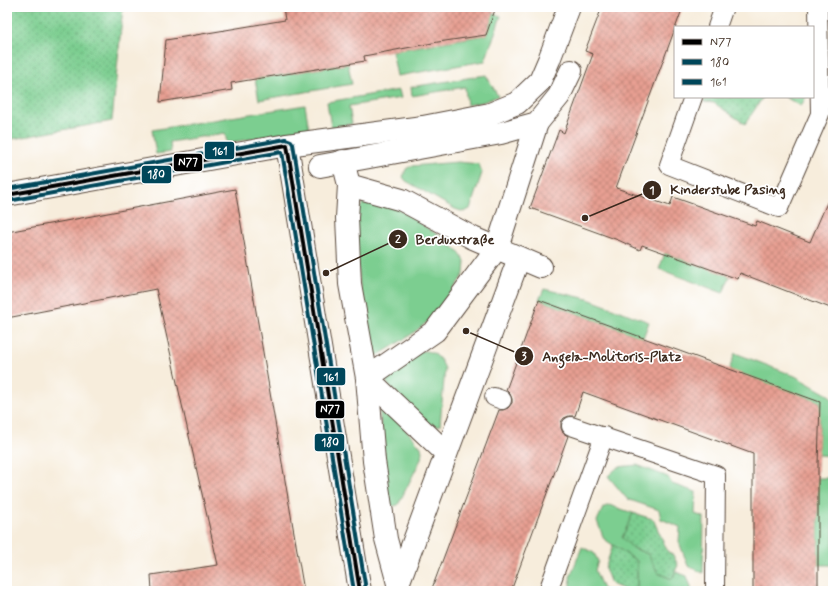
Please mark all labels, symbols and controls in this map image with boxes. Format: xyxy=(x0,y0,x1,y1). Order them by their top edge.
legend xyxy=(674,26,814,98)
text: N77 xyxy=(710,35,731,51)
text: 180 xyxy=(710,55,729,71)
text: 161 xyxy=(710,75,727,91)
line badge: 161 xyxy=(204,141,235,160)
text: 161 xyxy=(212,145,228,159)
line badge: N77 xyxy=(173,153,203,172)
text: N77 xyxy=(178,156,198,170)
line badge: 180 xyxy=(141,165,172,184)
text: 180 xyxy=(147,168,165,182)
callout: Kinderstube Pasing xyxy=(642,177,793,203)
text: Kinderstube Pasing xyxy=(670,181,786,200)
text: 1 xyxy=(649,183,655,199)
callout: Berduxstraße xyxy=(388,226,502,252)
text: Berduxstraße xyxy=(416,231,494,249)
text: 2 xyxy=(395,232,401,248)
callout: Angela-Molitoris-Platz xyxy=(514,343,690,369)
text: Angela-Molitoris-Platz xyxy=(542,348,682,369)
text: 3 xyxy=(521,349,527,365)
line badge: 161 xyxy=(316,367,346,386)
text: 161 xyxy=(323,371,339,385)
line badge: N77 xyxy=(315,400,345,419)
text: N77 xyxy=(320,403,340,417)
line badge: 180 xyxy=(314,433,345,452)
text: 180 xyxy=(321,436,339,450)

